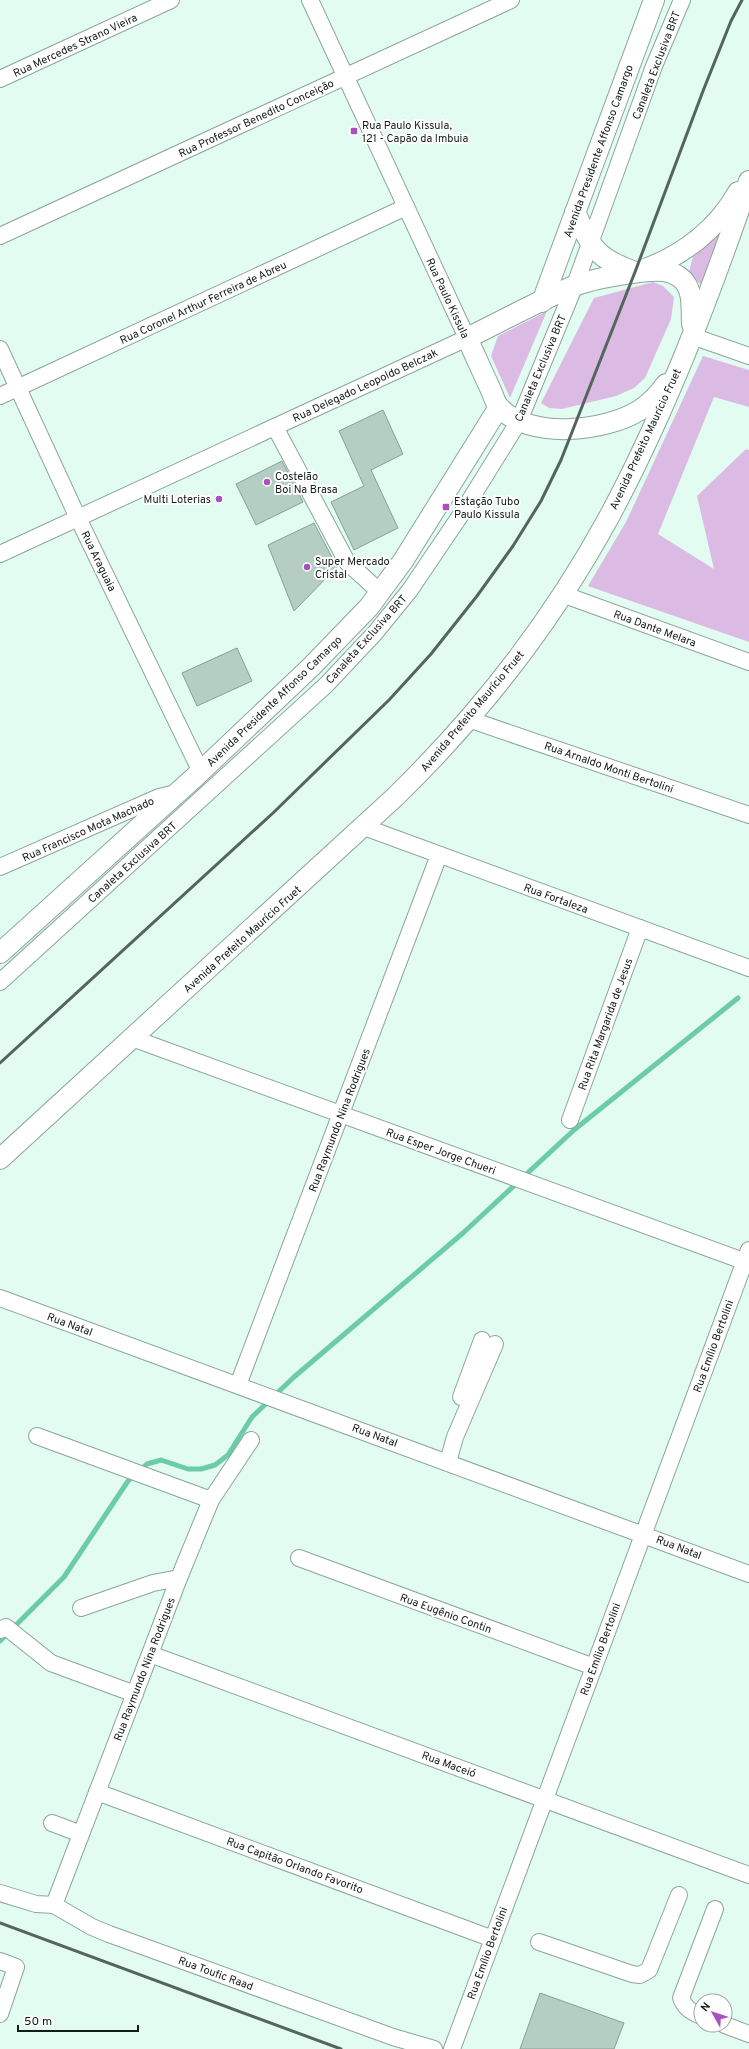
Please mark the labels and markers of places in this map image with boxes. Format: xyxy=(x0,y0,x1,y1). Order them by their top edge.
place label: Rua Paulo Kissula, 121 - Capão da Imbuia xyxy=(362,119,468,146)
marker: Rua Paulo Kissula, 121 - Capão da Imbuia xyxy=(349,126,359,136)
place label: Costelão Boi Na Brasa xyxy=(275,470,338,497)
marker: Costelão Boi Na Brasa xyxy=(262,477,272,487)
place label: Multi Loterias xyxy=(144,493,211,507)
marker: Multi Loterias xyxy=(214,494,224,504)
place label: Estação Tubo Paulo Kissula xyxy=(454,495,520,522)
marker: Estação Tubo Paulo Kissula xyxy=(441,502,451,512)
place label: Super Mercado Cristal xyxy=(315,555,390,582)
marker: Super Mercado Cristal xyxy=(302,562,312,572)

